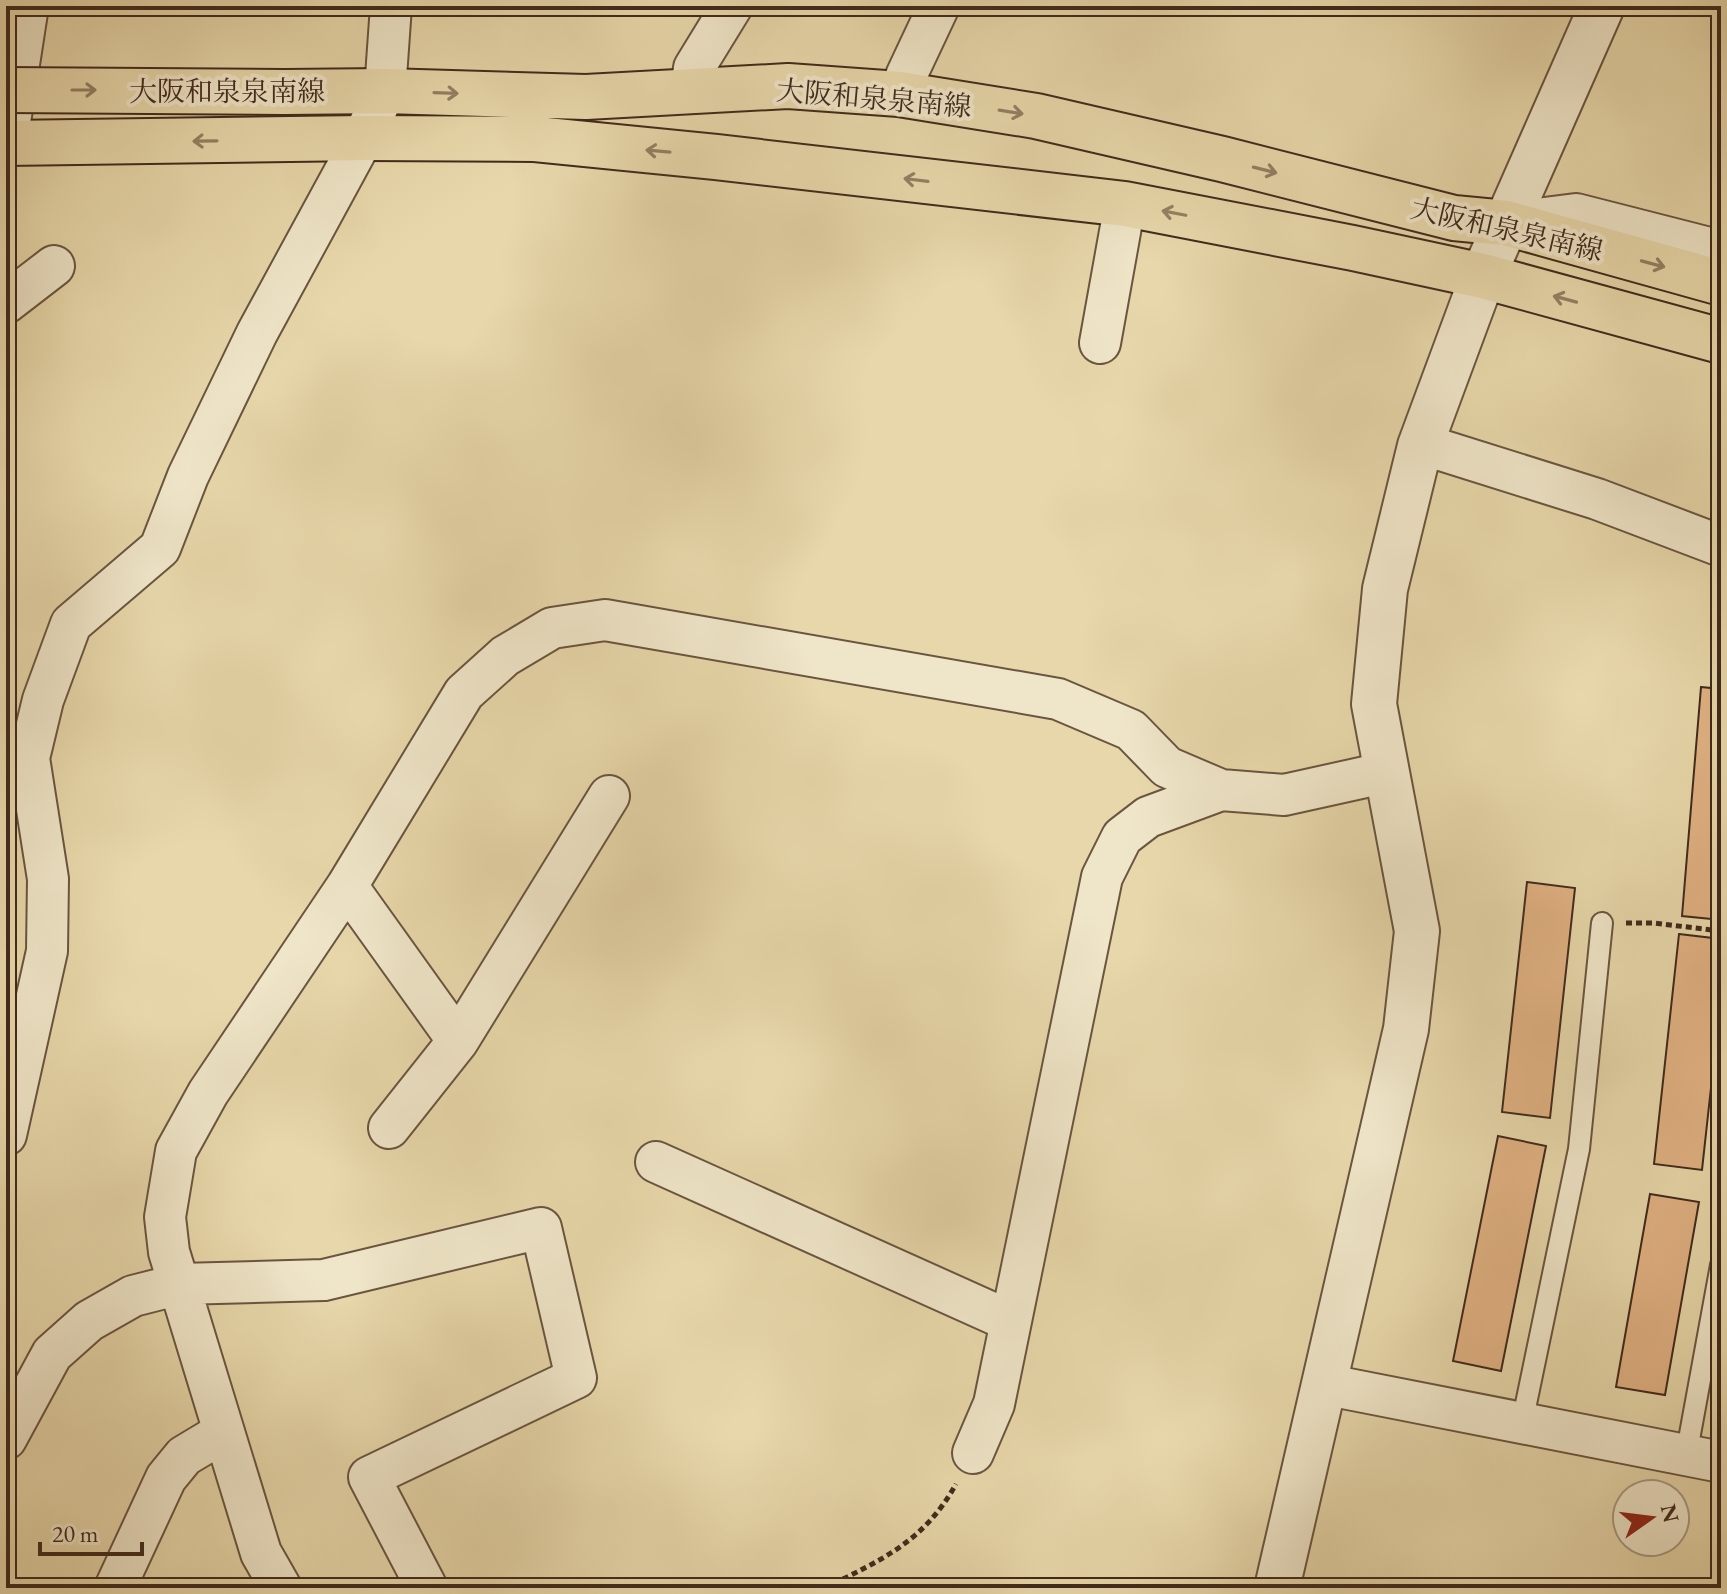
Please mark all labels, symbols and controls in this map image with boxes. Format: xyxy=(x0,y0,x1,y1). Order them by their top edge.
street label: 大阪和泉泉南線 xyxy=(775,72,973,124)
street label: 大阪和泉泉南線 xyxy=(129,73,325,109)
one-way arrow xyxy=(70,82,97,98)
one-way arrow xyxy=(432,85,459,100)
one-way arrow xyxy=(998,105,1024,120)
one-way arrow xyxy=(192,133,219,149)
one-way arrow xyxy=(645,143,672,158)
one-way arrow xyxy=(1251,163,1277,178)
one-way arrow xyxy=(904,172,930,187)
street label: 大阪和泉泉南線 xyxy=(1407,189,1607,269)
one-way arrow xyxy=(1162,204,1187,219)
one-way arrow xyxy=(1640,257,1666,272)
one-way arrow xyxy=(1552,290,1578,305)
north arrow xyxy=(1611,1478,1691,1558)
text: N xyxy=(1654,1501,1686,1526)
scale bar xyxy=(40,1506,142,1556)
text: 20 m xyxy=(52,1518,99,1549)

